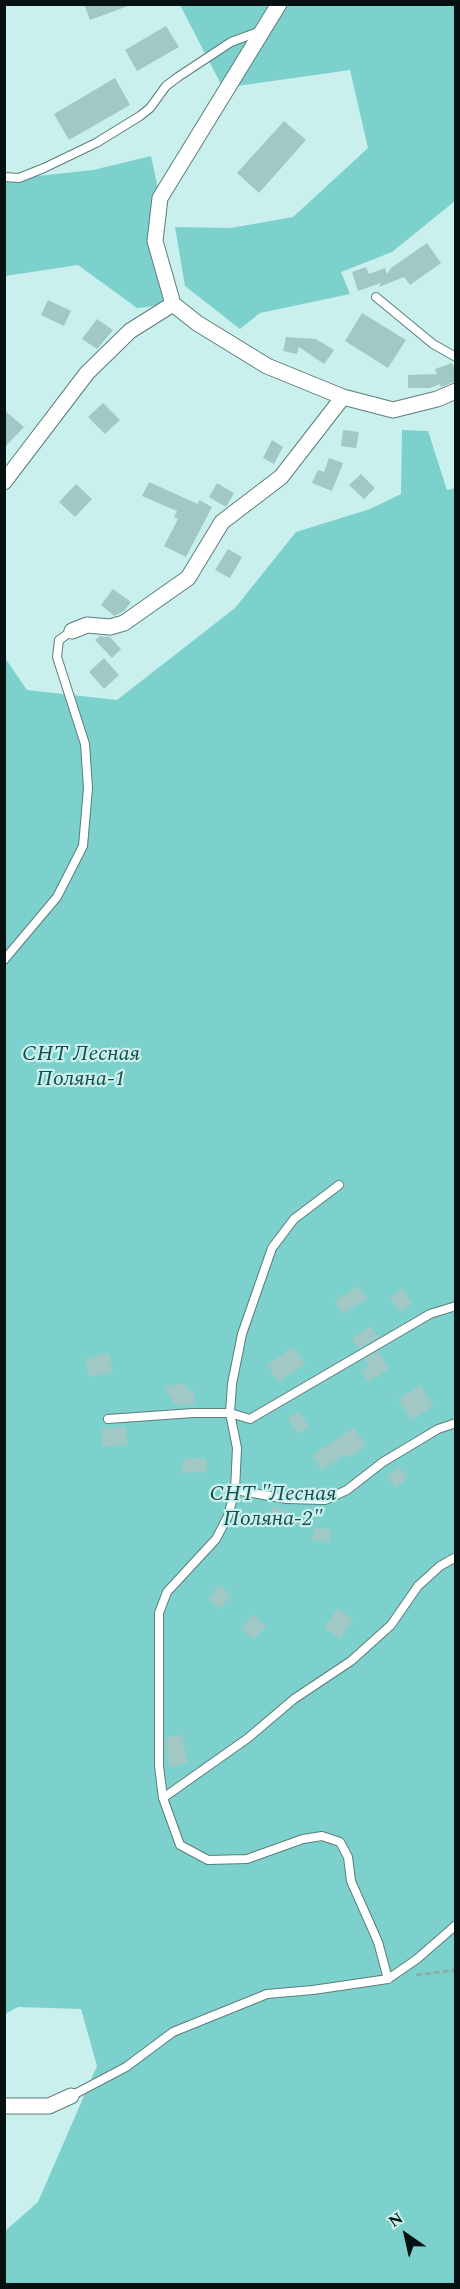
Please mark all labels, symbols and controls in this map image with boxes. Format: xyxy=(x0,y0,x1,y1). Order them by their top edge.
park label: СНТ Лесная Поляна-1 xyxy=(22,1043,140,1094)
park label: СНТ "Лесная Поляна-2" xyxy=(210,1483,336,1534)
north arrow xyxy=(376,2205,436,2265)
text: N xyxy=(384,2206,408,2234)

